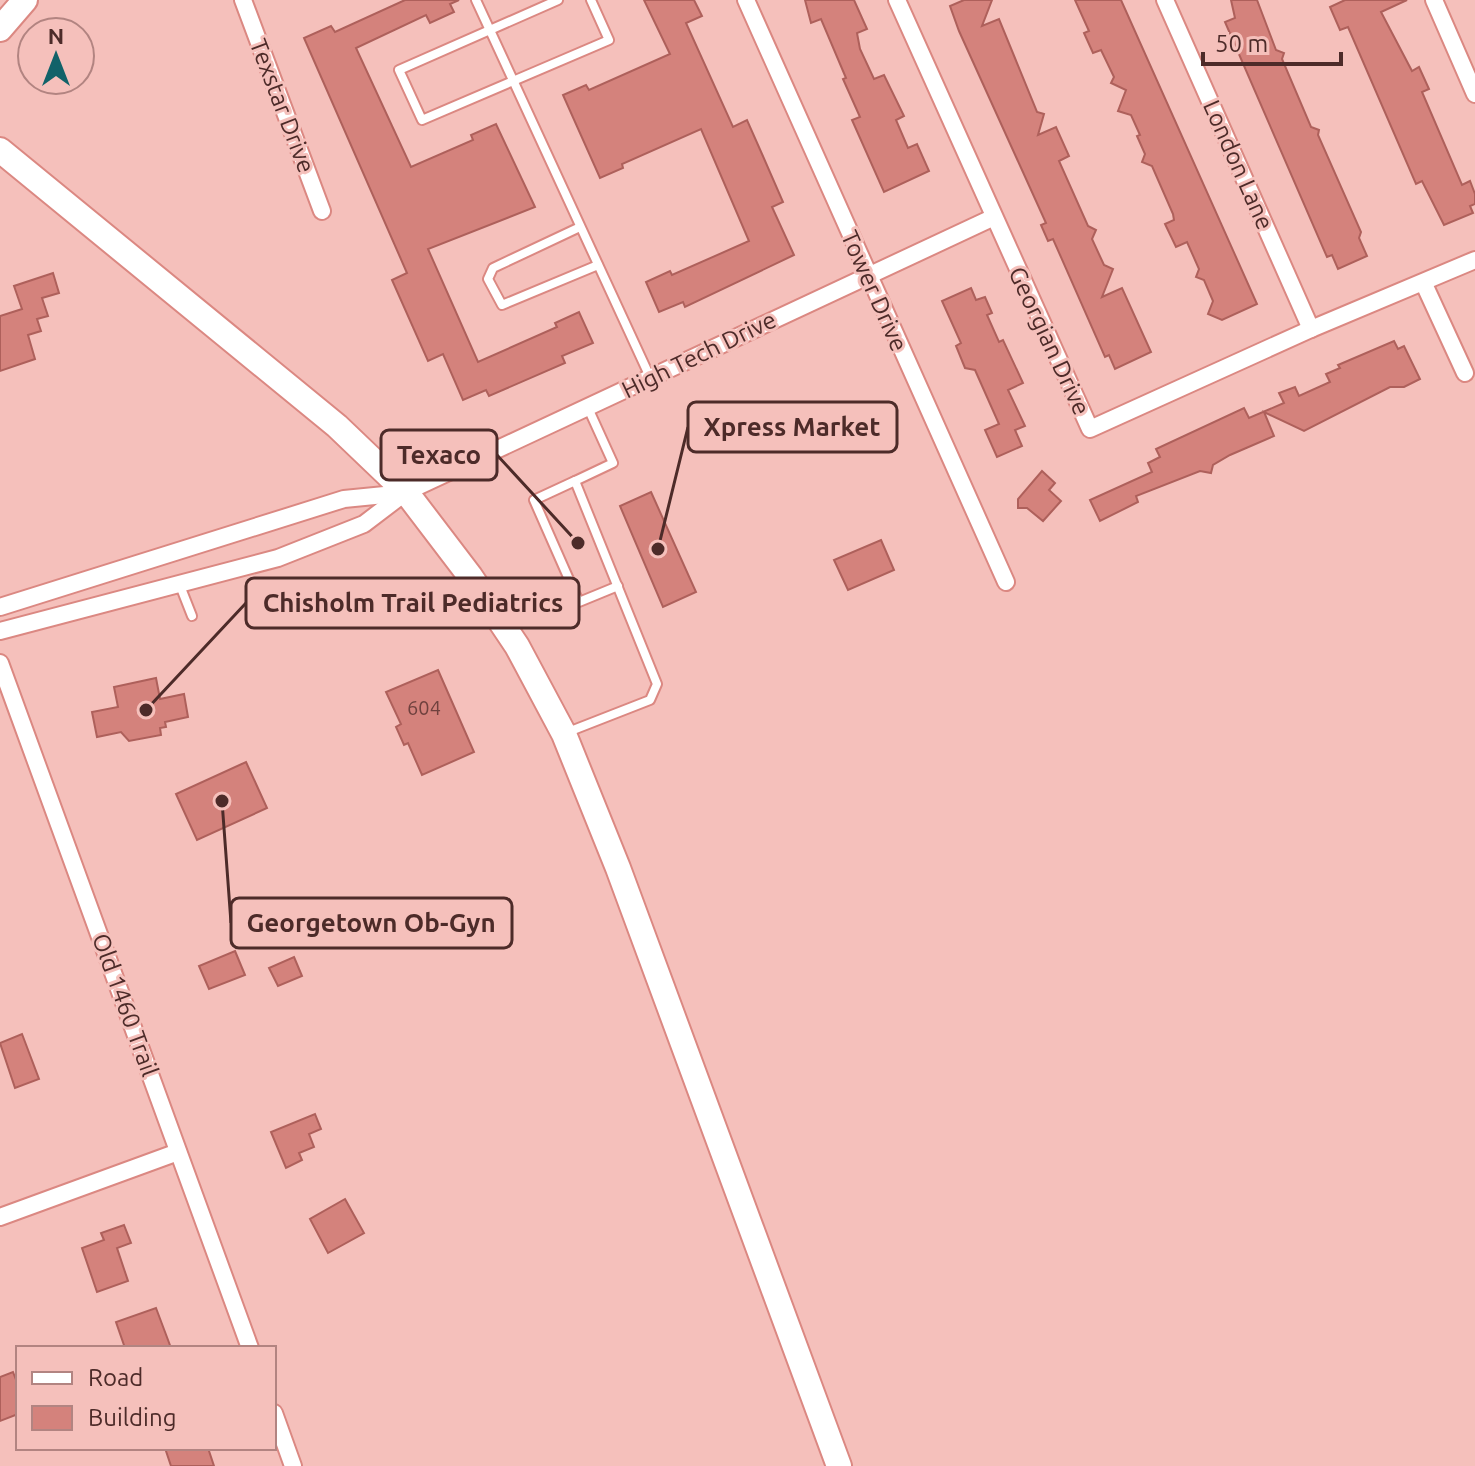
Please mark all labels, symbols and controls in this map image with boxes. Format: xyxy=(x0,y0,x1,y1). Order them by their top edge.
north arrow xyxy=(16,16,96,96)
scale bar xyxy=(1203,16,1341,66)
text: N xyxy=(48,23,64,48)
text: 50 m xyxy=(1215,30,1268,57)
street label: Texstar Drive xyxy=(245,35,320,176)
street label: London Lane xyxy=(1198,96,1279,234)
street label: Tower Drive xyxy=(836,226,913,355)
street label: Georgian Drive xyxy=(1003,262,1096,419)
street label: High Tech Drive xyxy=(617,306,780,404)
callout: Xpress Market xyxy=(688,402,897,452)
text: Xpress Market xyxy=(704,412,880,441)
callout: Texaco xyxy=(381,430,497,480)
text: Texaco xyxy=(397,440,481,469)
callout: Chisholm Trail Pediatrics xyxy=(246,578,579,628)
text: Chisholm Trail Pediatrics xyxy=(263,588,563,617)
house number: 604 xyxy=(407,696,441,719)
callout: Georgetown Ob-Gyn xyxy=(231,898,512,948)
text: Georgetown Ob-Gyn xyxy=(246,908,496,937)
street label: Old 1460 Trail xyxy=(87,930,164,1080)
legend xyxy=(16,1346,276,1450)
text: Road xyxy=(88,1364,143,1391)
text: Building xyxy=(88,1404,176,1431)

